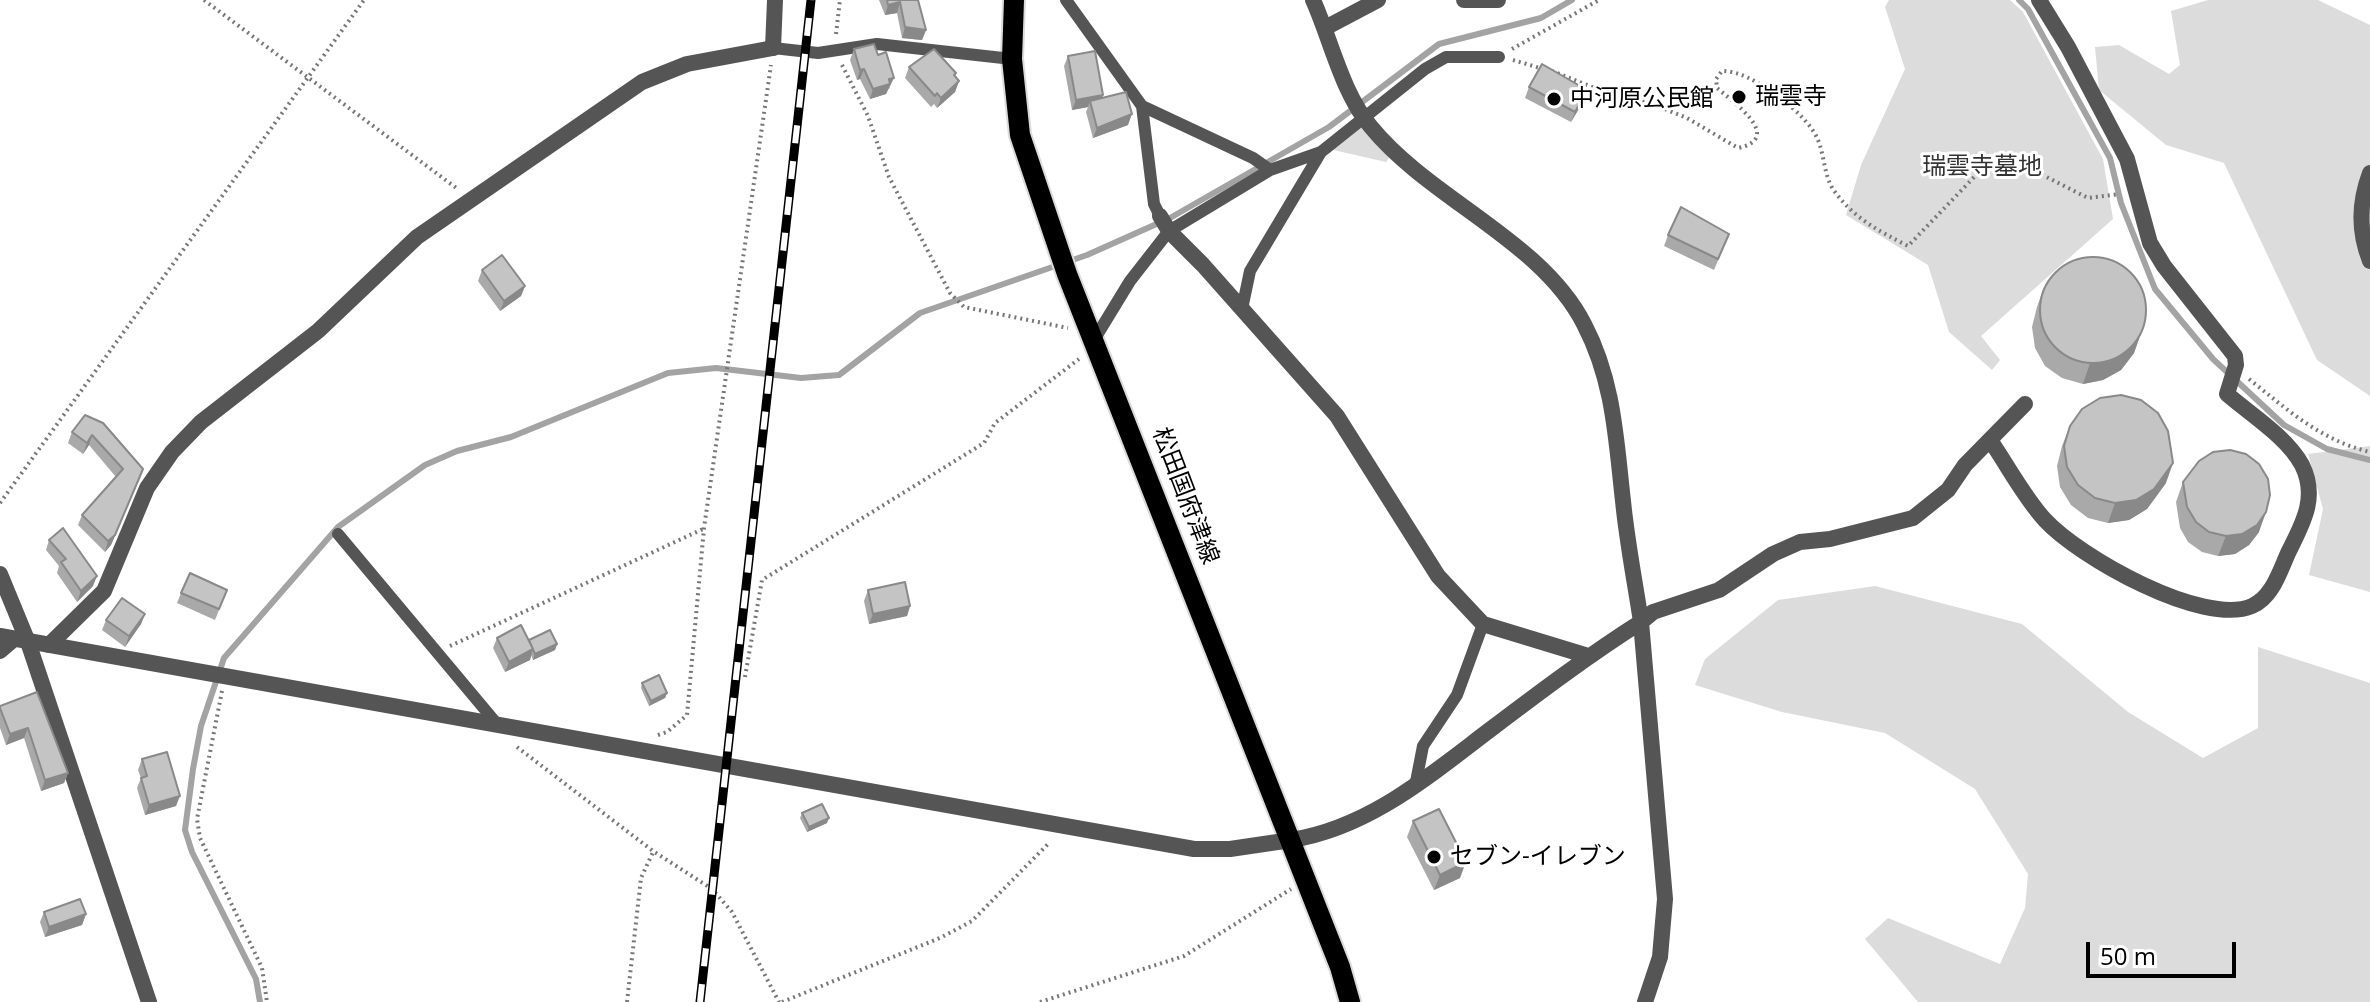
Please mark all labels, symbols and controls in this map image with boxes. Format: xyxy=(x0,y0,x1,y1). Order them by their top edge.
place label: 瑞雲寺 xyxy=(1755,83,1827,111)
place label: 中河原公民館 xyxy=(1570,85,1714,113)
marker: 瑞雲寺 xyxy=(1730,88,1748,106)
marker: 中河原公民館 xyxy=(1545,90,1563,108)
park label: 瑞雲寺墓地 xyxy=(1922,153,2042,181)
street label: 松田国府津線 xyxy=(1146,424,1224,568)
place label: セブン-イレブン xyxy=(1450,843,1626,871)
marker: セブン-イレブン xyxy=(1425,848,1443,866)
scale bar xyxy=(2090,926,2240,976)
text: 50 m xyxy=(2100,939,2156,972)

